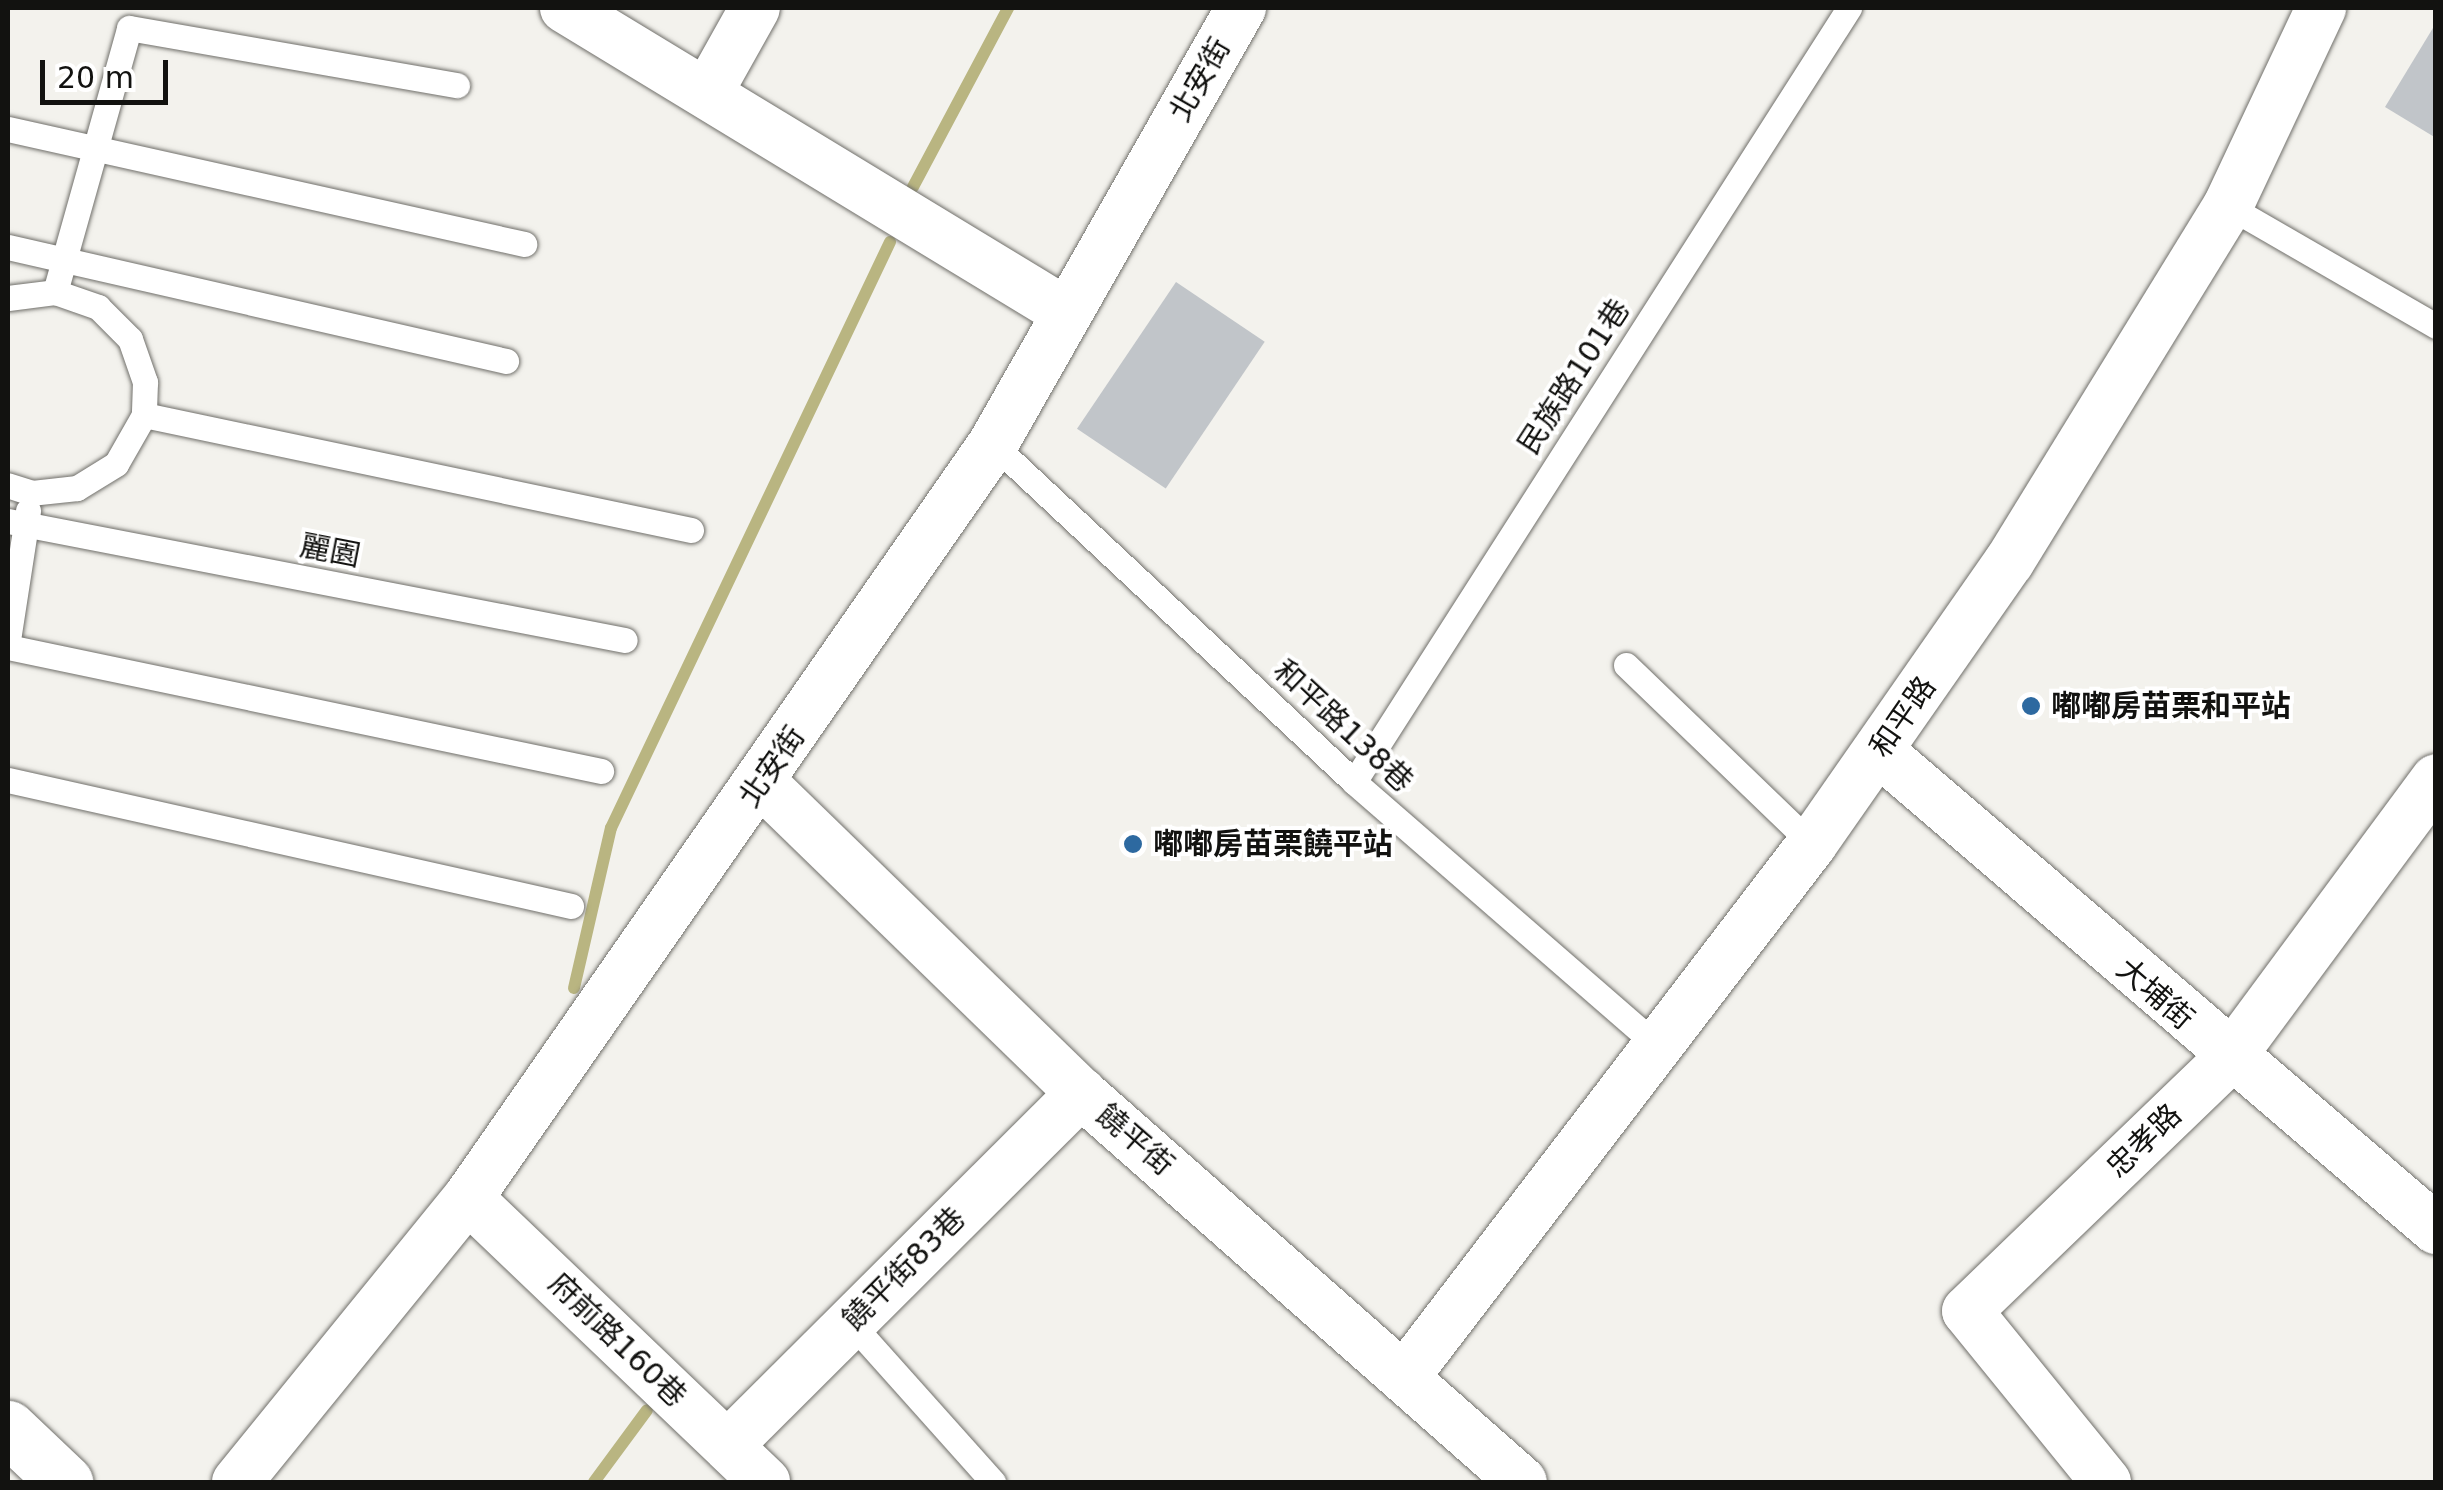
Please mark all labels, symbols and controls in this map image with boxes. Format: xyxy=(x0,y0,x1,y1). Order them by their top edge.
street label: 北安街 xyxy=(1162,32,1238,128)
scale bar xyxy=(45,40,172,102)
text: 20 m xyxy=(57,60,134,95)
street label: 民族路101巷 xyxy=(1511,293,1637,461)
street label: 麗園 xyxy=(297,528,363,574)
street label: 和平路138巷 xyxy=(1266,652,1420,800)
street label: 和平路 xyxy=(1862,670,1944,764)
place label: 嘟嘟房苗栗和平站 xyxy=(2051,688,2291,724)
marker: 嘟嘟房苗栗和平站 xyxy=(2020,695,2042,717)
street label: 北安街 xyxy=(731,720,813,814)
place label: 嘟嘟房苗栗饒平站 xyxy=(1153,826,1393,862)
marker: 嘟嘟房苗栗饒平站 xyxy=(1122,833,1144,855)
street label: 大埔街 xyxy=(2109,951,2201,1037)
street label: 饒平街 xyxy=(1089,1097,1181,1183)
street label: 忠孝路 xyxy=(2099,1097,2189,1185)
street label: 饒平街83巷 xyxy=(835,1200,973,1338)
street label: 府前路160巷 xyxy=(541,1265,693,1415)

